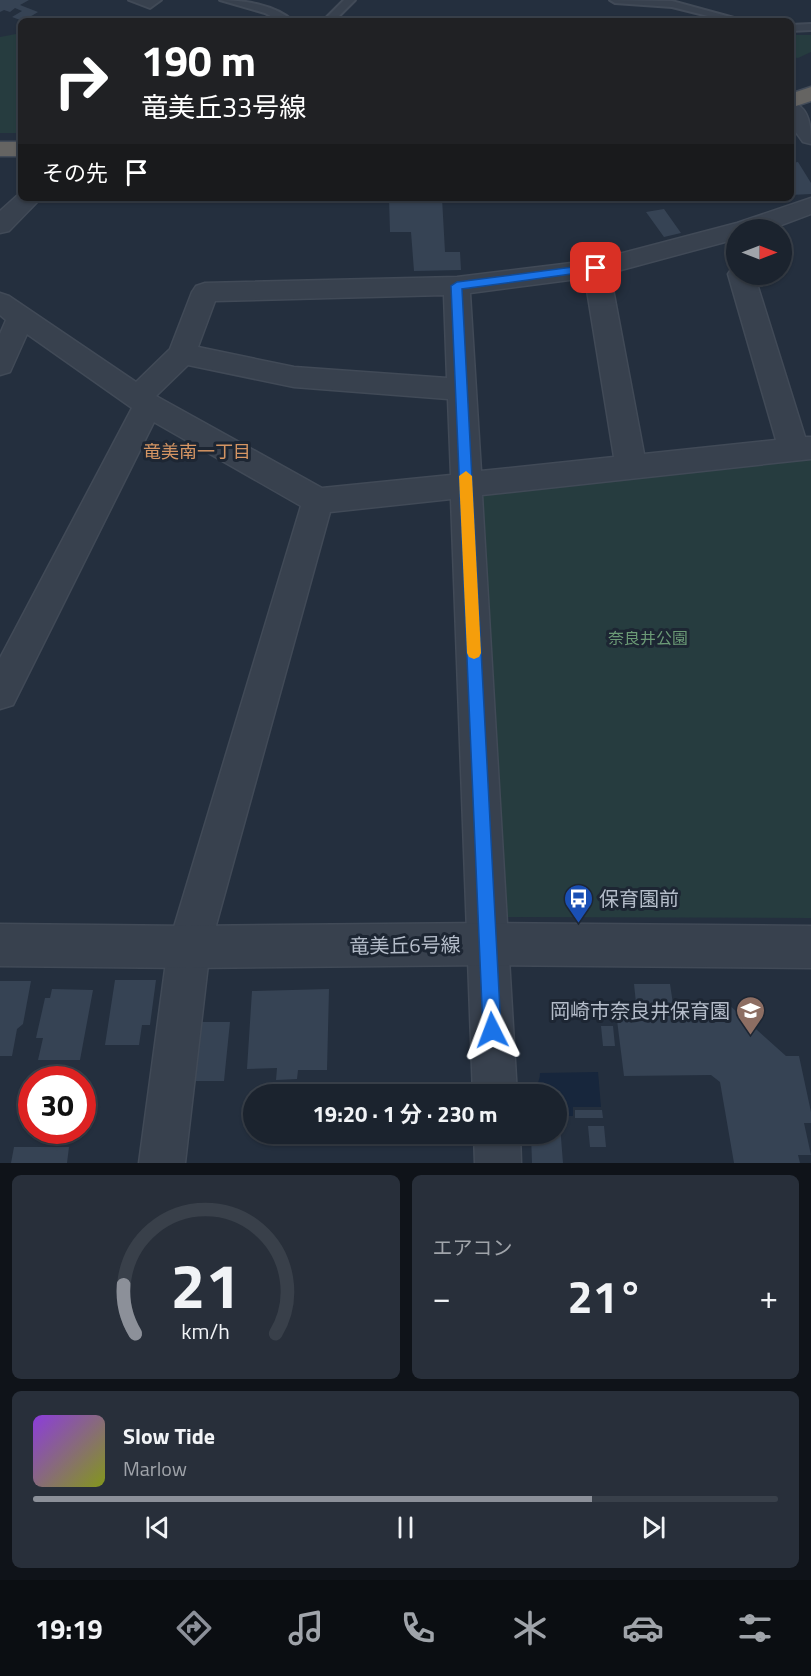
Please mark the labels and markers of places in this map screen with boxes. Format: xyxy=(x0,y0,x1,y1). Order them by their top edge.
pin xyxy=(570,242,621,293)
bus stop icon: 保育園前 xyxy=(562,882,594,924)
place label: 保育園前 xyxy=(599,883,679,914)
school or university icon: 岡崎市奈良井保育園 xyxy=(735,994,767,1036)
place label: 岡崎市奈良井保育園 xyxy=(550,995,730,1026)

